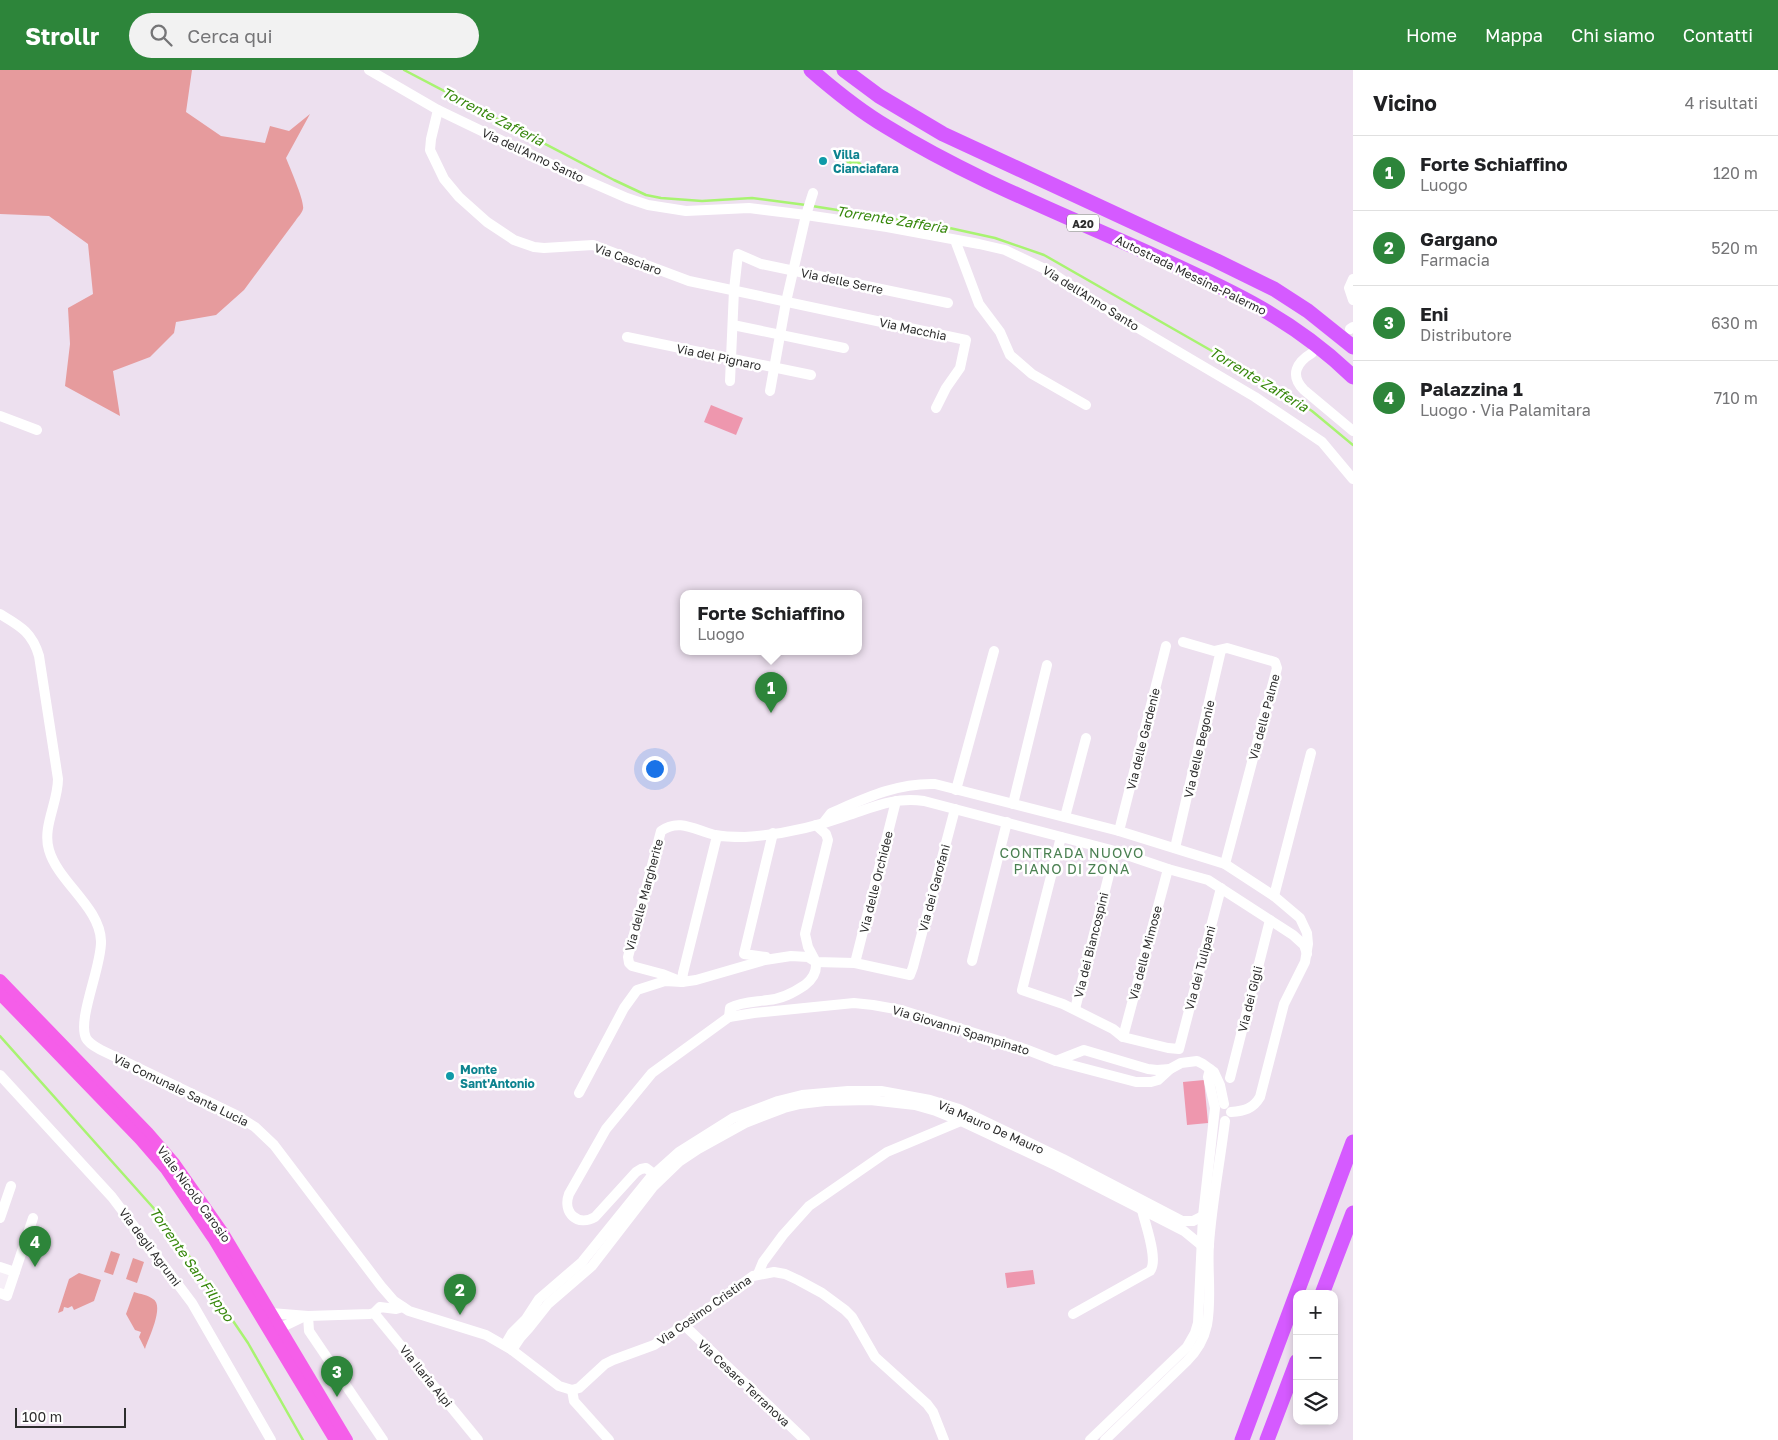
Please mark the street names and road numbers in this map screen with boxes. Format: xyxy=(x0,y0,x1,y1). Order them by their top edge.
street label: Via dell'Anno Santo xyxy=(480,125,586,185)
road number: A20 xyxy=(1067,214,1099,232)
street label: Autostrada Messina-Palermo xyxy=(1113,232,1269,318)
street label: Via Casciaro xyxy=(592,240,664,278)
street label: Via dell'Anno Santo xyxy=(1040,262,1142,334)
street label: Via delle Serre xyxy=(799,265,885,297)
street label: Via Macchia xyxy=(878,315,948,343)
street label: Via del Pignaro xyxy=(675,341,763,373)
street label: Via delle Palme xyxy=(1245,672,1283,762)
street label: Via delle Gardenie xyxy=(1123,686,1163,792)
street label: Via delle Begonie xyxy=(1180,699,1218,799)
street label: Via delle Orchidee xyxy=(856,829,896,935)
street label: Via delle Margherite xyxy=(622,837,666,953)
street label: Via dei Garofani xyxy=(915,843,953,933)
street label: Via dei Biancospini xyxy=(1071,891,1111,999)
street label: Via delle Mimose xyxy=(1125,904,1165,1002)
street label: Via dei Tulipani xyxy=(1181,924,1219,1012)
street label: Via dei Gigli xyxy=(1235,964,1265,1034)
street label: Via Giovanni Spampinato xyxy=(890,1002,1032,1058)
street label: Via Comunale Santa Lucia xyxy=(111,1051,251,1129)
street label: Via Mauro De Mauro xyxy=(936,1097,1046,1157)
street label: Viale Nicolò Carosio xyxy=(154,1143,234,1245)
street label: Via degli Agrumi xyxy=(116,1205,184,1289)
street label: Via Cosimo Cristina xyxy=(654,1272,754,1348)
street label: Via Cesare Terranova xyxy=(695,1336,793,1430)
street label: Via Ilaria Alpi xyxy=(396,1342,456,1410)

